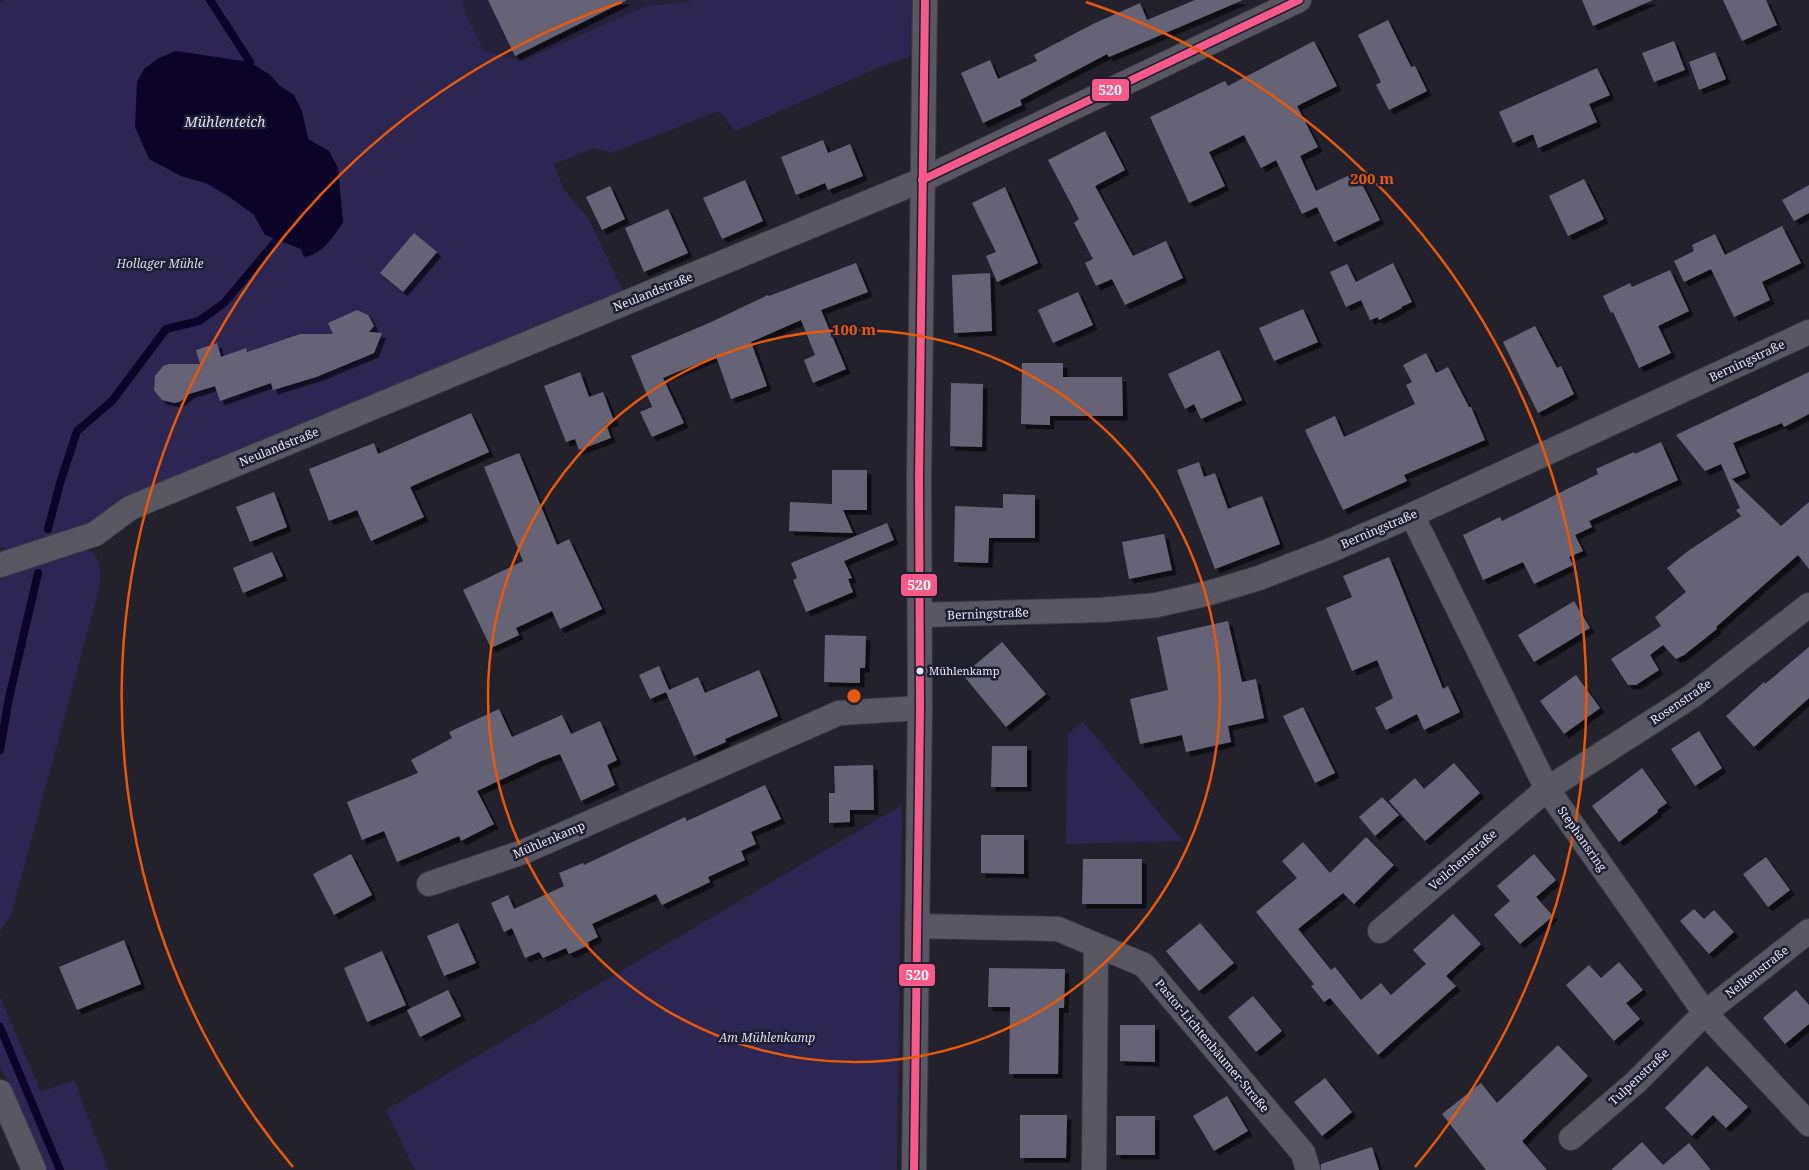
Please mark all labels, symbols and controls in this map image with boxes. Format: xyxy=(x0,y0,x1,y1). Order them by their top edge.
line badge: 520 xyxy=(1091,78,1130,102)
text: 520 xyxy=(1098,80,1122,99)
water label: Mühlenteich xyxy=(184,112,266,131)
text: 200 m xyxy=(1350,168,1394,188)
park label: Hollager Mühle xyxy=(115,255,204,272)
street label: Neulandstraße xyxy=(610,268,695,315)
text: 100 m xyxy=(832,319,876,339)
street label: Berningstraße xyxy=(1706,336,1787,386)
street label: Neulandstraße xyxy=(236,423,321,470)
street label: Berningstraße xyxy=(1338,505,1420,552)
line badge: 520 xyxy=(900,573,938,597)
text: 520 xyxy=(907,575,931,594)
street label: Berningstraße xyxy=(947,604,1029,623)
place label: Mühlenkamp xyxy=(929,663,1000,678)
marker: Mühlenkamp xyxy=(915,666,925,676)
street label: Rosenstraße xyxy=(1647,675,1715,728)
centre of rings xyxy=(845,687,863,705)
street label: Stephansring xyxy=(1554,803,1611,875)
street label: Mühlenkamp xyxy=(510,817,588,862)
street label: Veilchenstraße xyxy=(1425,825,1500,894)
street label: Nelkenstraße xyxy=(1721,941,1792,1002)
line badge: 520 xyxy=(898,963,936,987)
text: 520 xyxy=(905,965,929,984)
street label: Pastor-Lichtenbäumer-Straße xyxy=(1152,975,1273,1116)
park label: Am Mühlenkamp xyxy=(718,1029,815,1046)
street label: Tulpenstraße xyxy=(1605,1044,1672,1109)

